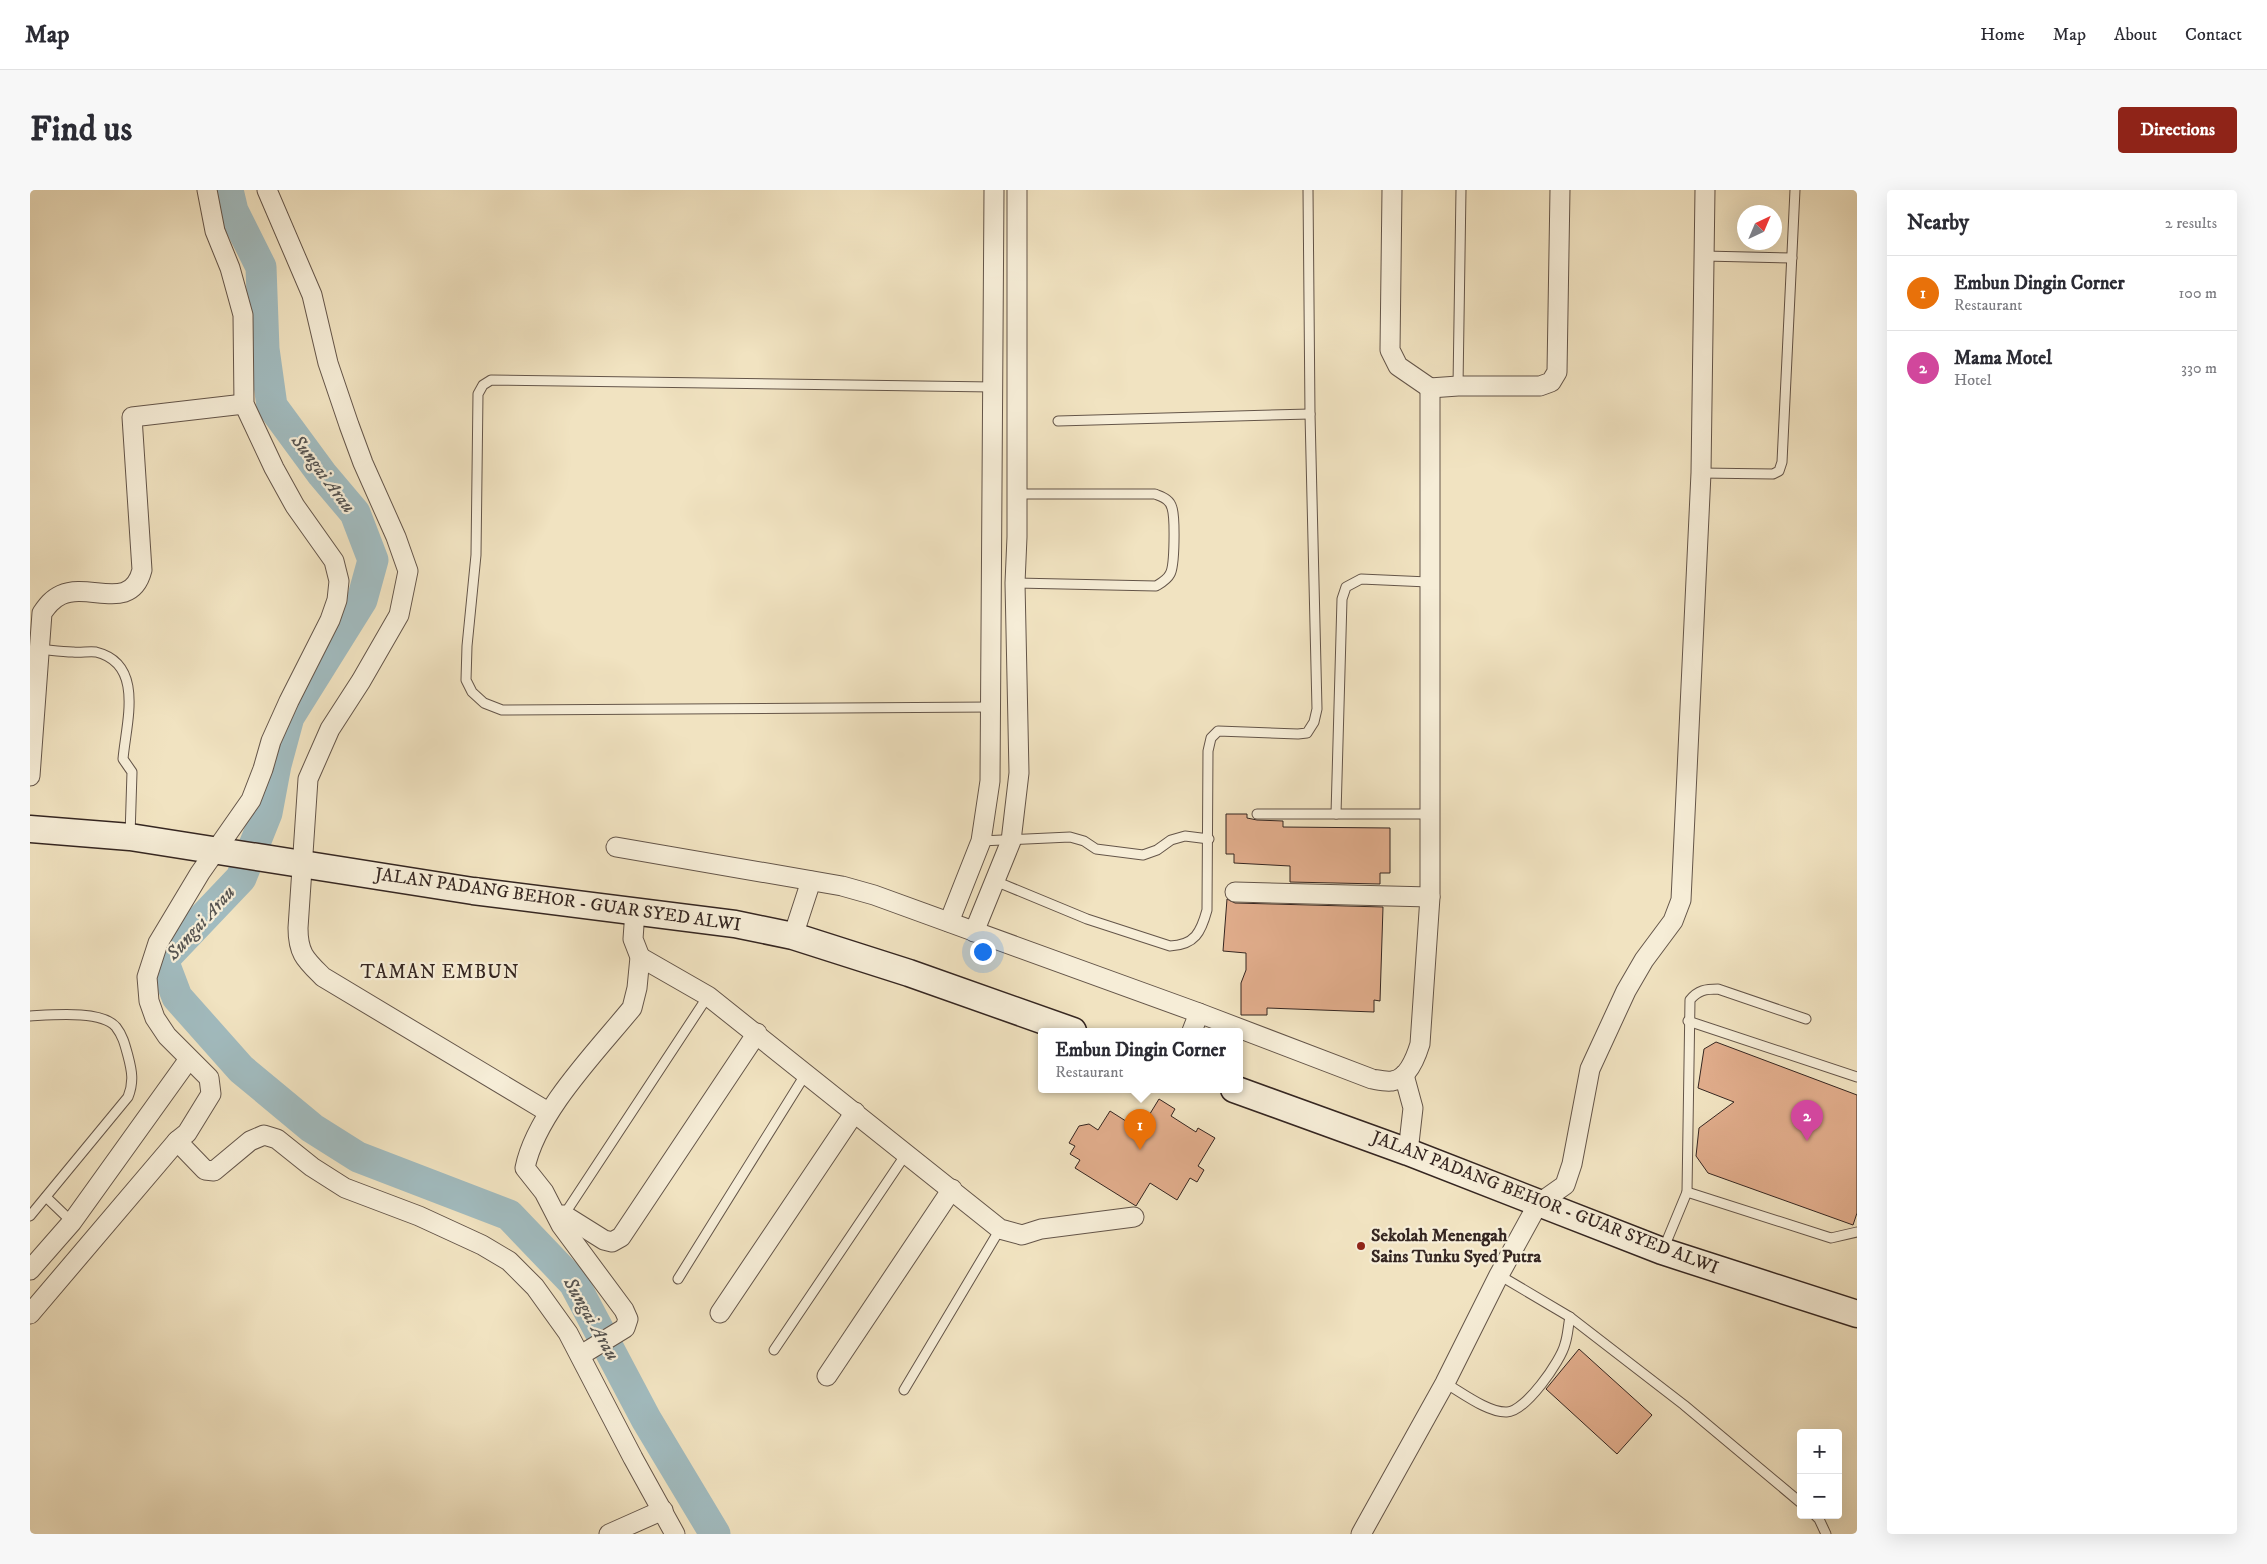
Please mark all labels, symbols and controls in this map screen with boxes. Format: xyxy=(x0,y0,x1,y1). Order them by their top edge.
text: Map xyxy=(25,20,69,50)
text: Home xyxy=(1980,24,2025,46)
text: Map xyxy=(2053,24,2086,46)
text: About xyxy=(2114,24,2157,46)
text: Contact xyxy=(2185,24,2242,46)
button: Directions xyxy=(2118,107,2237,153)
text: Find us xyxy=(30,108,132,152)
north arrow xyxy=(1737,205,1782,250)
text: Nearby xyxy=(1907,210,1969,236)
text: 2 results xyxy=(2165,213,2217,233)
text: Embun Dingin Corner xyxy=(1954,272,2125,295)
text: 1 xyxy=(1920,283,1926,303)
text: 100 m xyxy=(2179,283,2217,303)
text: Restaurant xyxy=(1954,295,2022,315)
text: Mama Motel xyxy=(1954,347,2052,370)
text: 2 xyxy=(1919,358,1927,378)
text: 330 m xyxy=(2181,358,2217,378)
text: Hotel xyxy=(1954,370,1992,390)
water label: Sungai Arau xyxy=(285,429,360,518)
street label: JALAN PADANG BEHOR - GUAR SYED ALWI xyxy=(372,863,742,937)
water label: Sungai Arau xyxy=(161,881,241,966)
your location xyxy=(970,939,996,965)
district label: TAMAN EMBUN xyxy=(360,961,520,984)
popup xyxy=(1038,1028,1243,1093)
text: Embun Dingin Corner xyxy=(1055,1039,1226,1062)
text: Restaurant xyxy=(1055,1062,1124,1082)
pin: 2 xyxy=(1791,1100,1823,1141)
pin: 1 xyxy=(1124,1109,1156,1150)
street label: JALAN PADANG BEHOR - GUAR SYED ALWI xyxy=(1367,1126,1721,1279)
place label: Sekolah Menengah Sains Tunku Syed Putra xyxy=(1371,1225,1541,1268)
marker: Sekolah Menengah Sains Tunku Syed Putra xyxy=(1355,1240,1367,1252)
water label: Sungai Arau xyxy=(557,1272,624,1365)
map controls xyxy=(1797,1429,1842,1519)
button: + xyxy=(1797,1429,1842,1474)
button: − xyxy=(1797,1474,1842,1519)

